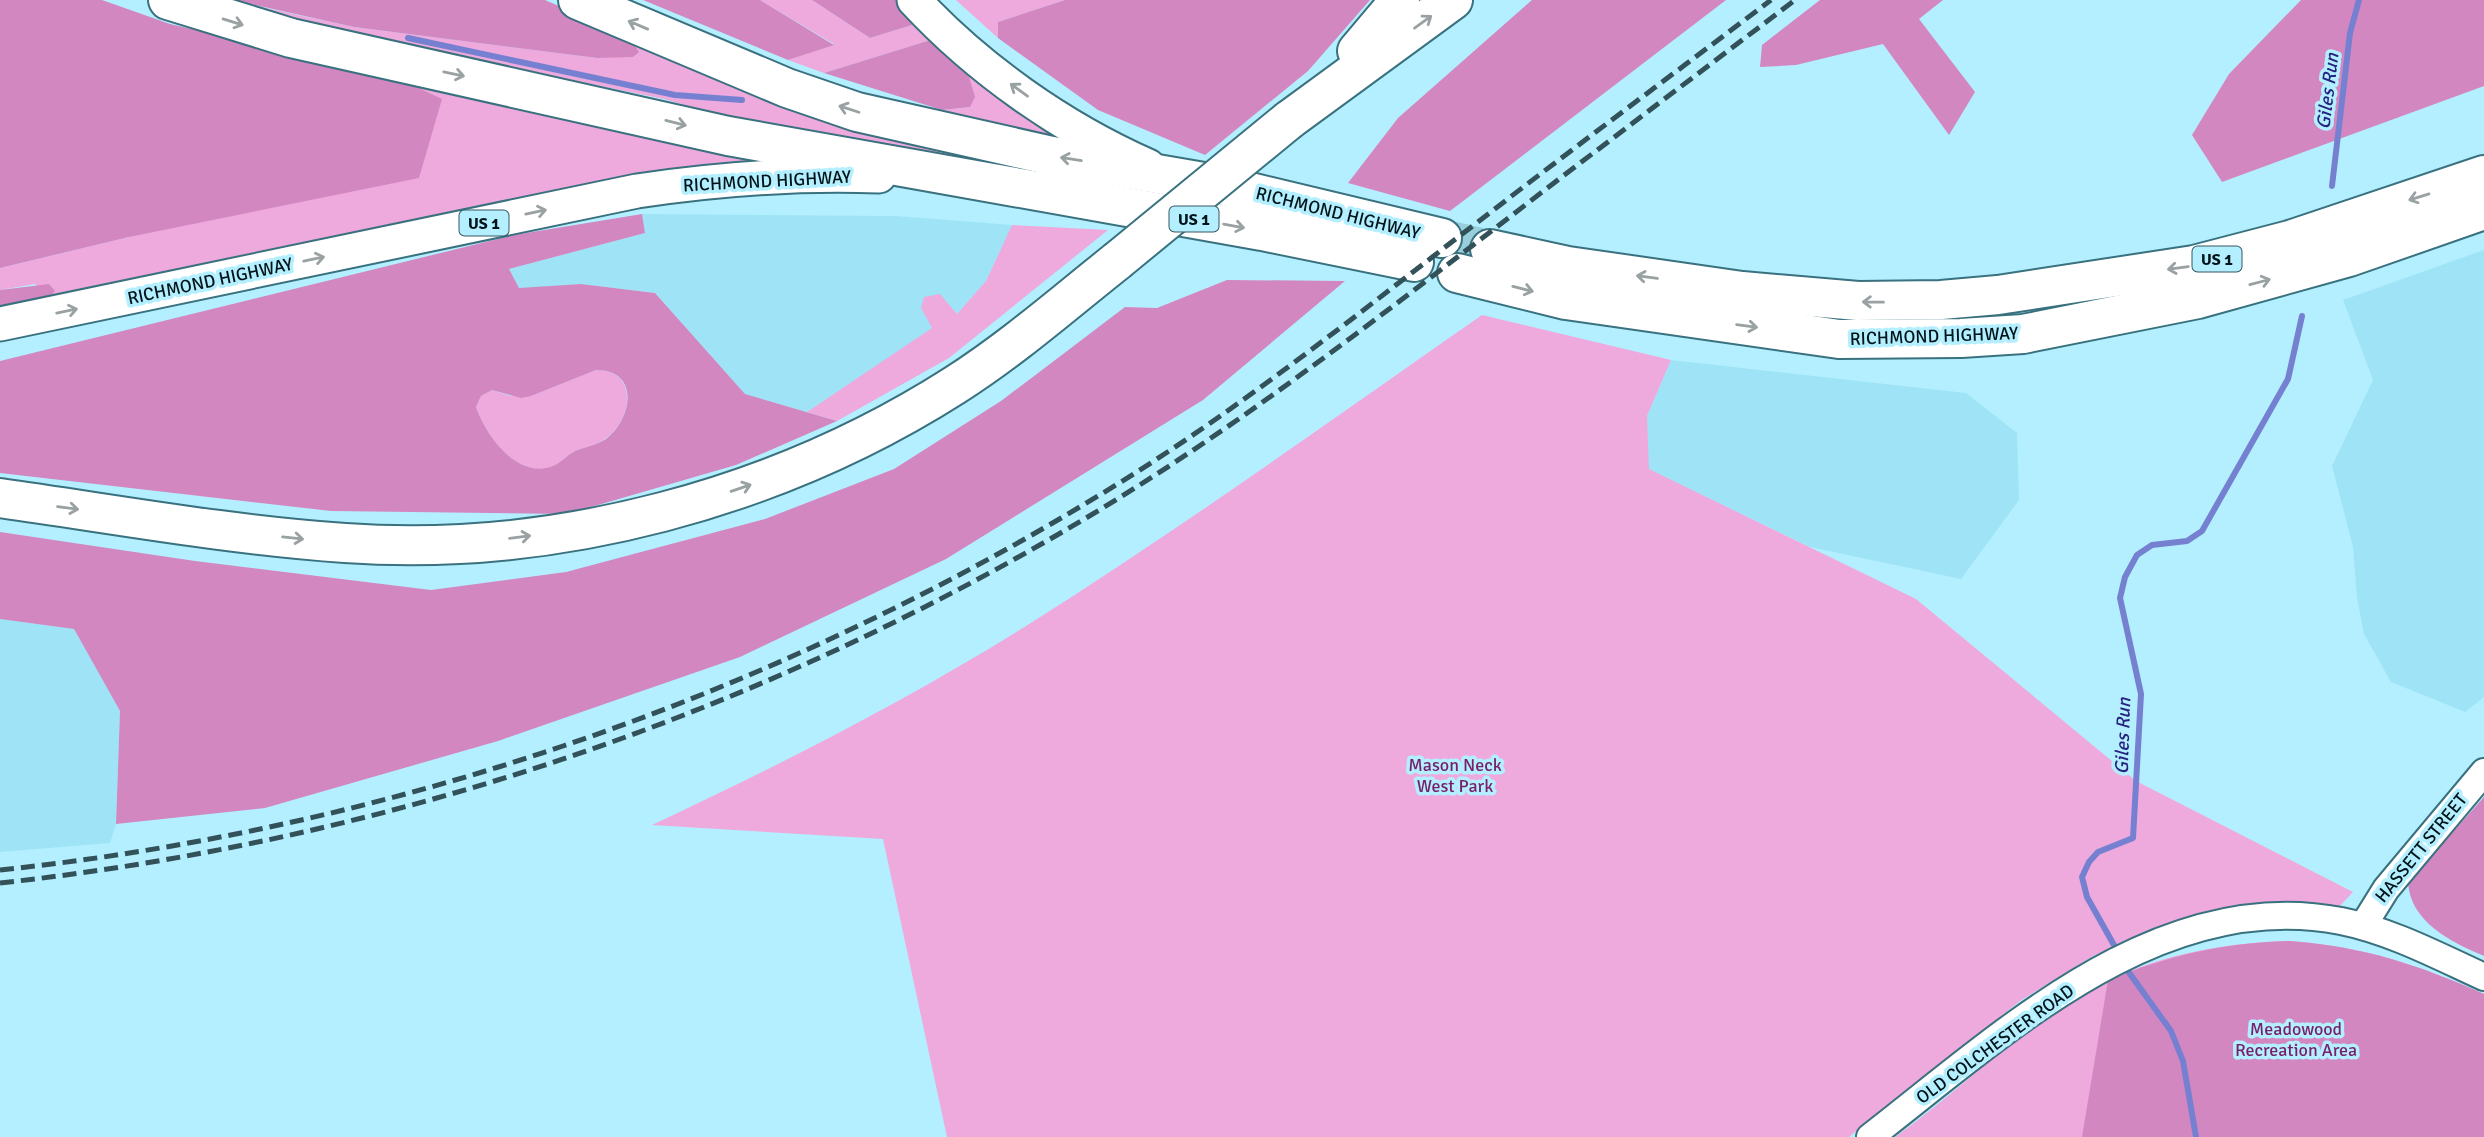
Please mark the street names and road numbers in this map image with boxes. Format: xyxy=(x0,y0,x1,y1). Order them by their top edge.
street label: RICHMOND HIGHWAY xyxy=(682,166,852,196)
street label: RICHMOND HIGHWAY xyxy=(1254,182,1422,244)
road number: US 1 xyxy=(1170,206,1218,232)
road number: US 1 xyxy=(460,210,508,236)
road number: US 1 xyxy=(2192,246,2242,272)
street label: RICHMOND HIGHWAY xyxy=(125,253,295,309)
street label: RICHMOND HIGHWAY xyxy=(1849,322,2019,350)
street label: HASSETT STREET xyxy=(2370,789,2472,907)
street label: OLD COLCHESTER ROAD xyxy=(1912,979,2078,1109)

